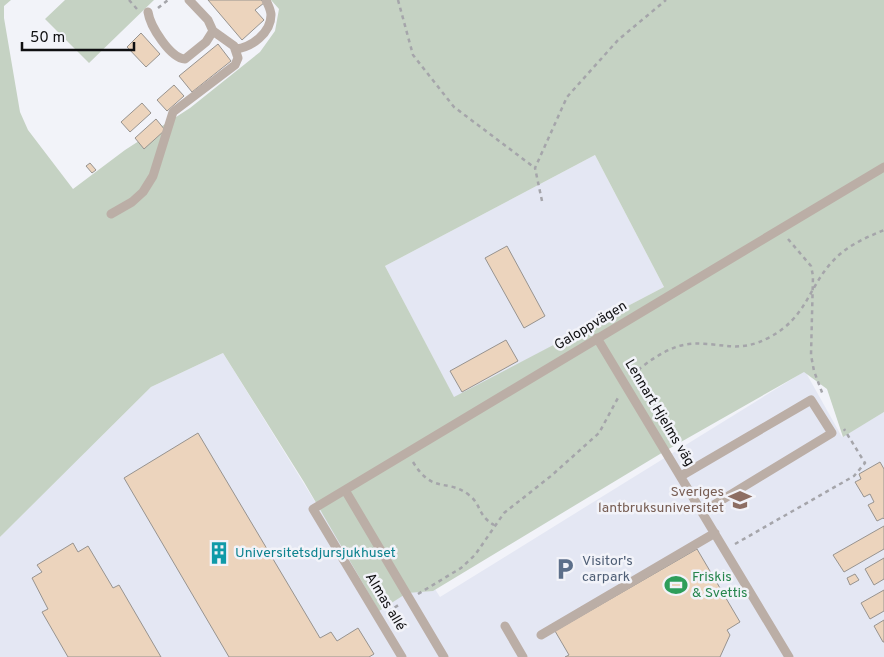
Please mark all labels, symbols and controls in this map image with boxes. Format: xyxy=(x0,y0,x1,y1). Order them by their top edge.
scale bar xyxy=(22,20,135,52)
text: 50 m xyxy=(30,29,65,48)
street label: Galoppvägen xyxy=(552,298,630,354)
street label: Lennart Hjelms väg xyxy=(620,356,698,470)
place label: Sveriges lantbruksuniversitet xyxy=(598,484,724,517)
school or university icon: Sveriges lantbruksuniversitet xyxy=(727,487,753,513)
building icon: Universitetsdjursjukhuset xyxy=(206,540,232,566)
place label: Universitetsdjursjukhuset xyxy=(235,545,396,562)
place label: Visitor's carpark xyxy=(582,553,633,586)
parking icon: Visitor's carpark xyxy=(552,556,578,582)
place label: Friskis & Svettis xyxy=(692,569,748,602)
street label: Almas allé xyxy=(361,570,409,634)
sports icon: Friskis & Svettis xyxy=(663,572,689,598)

